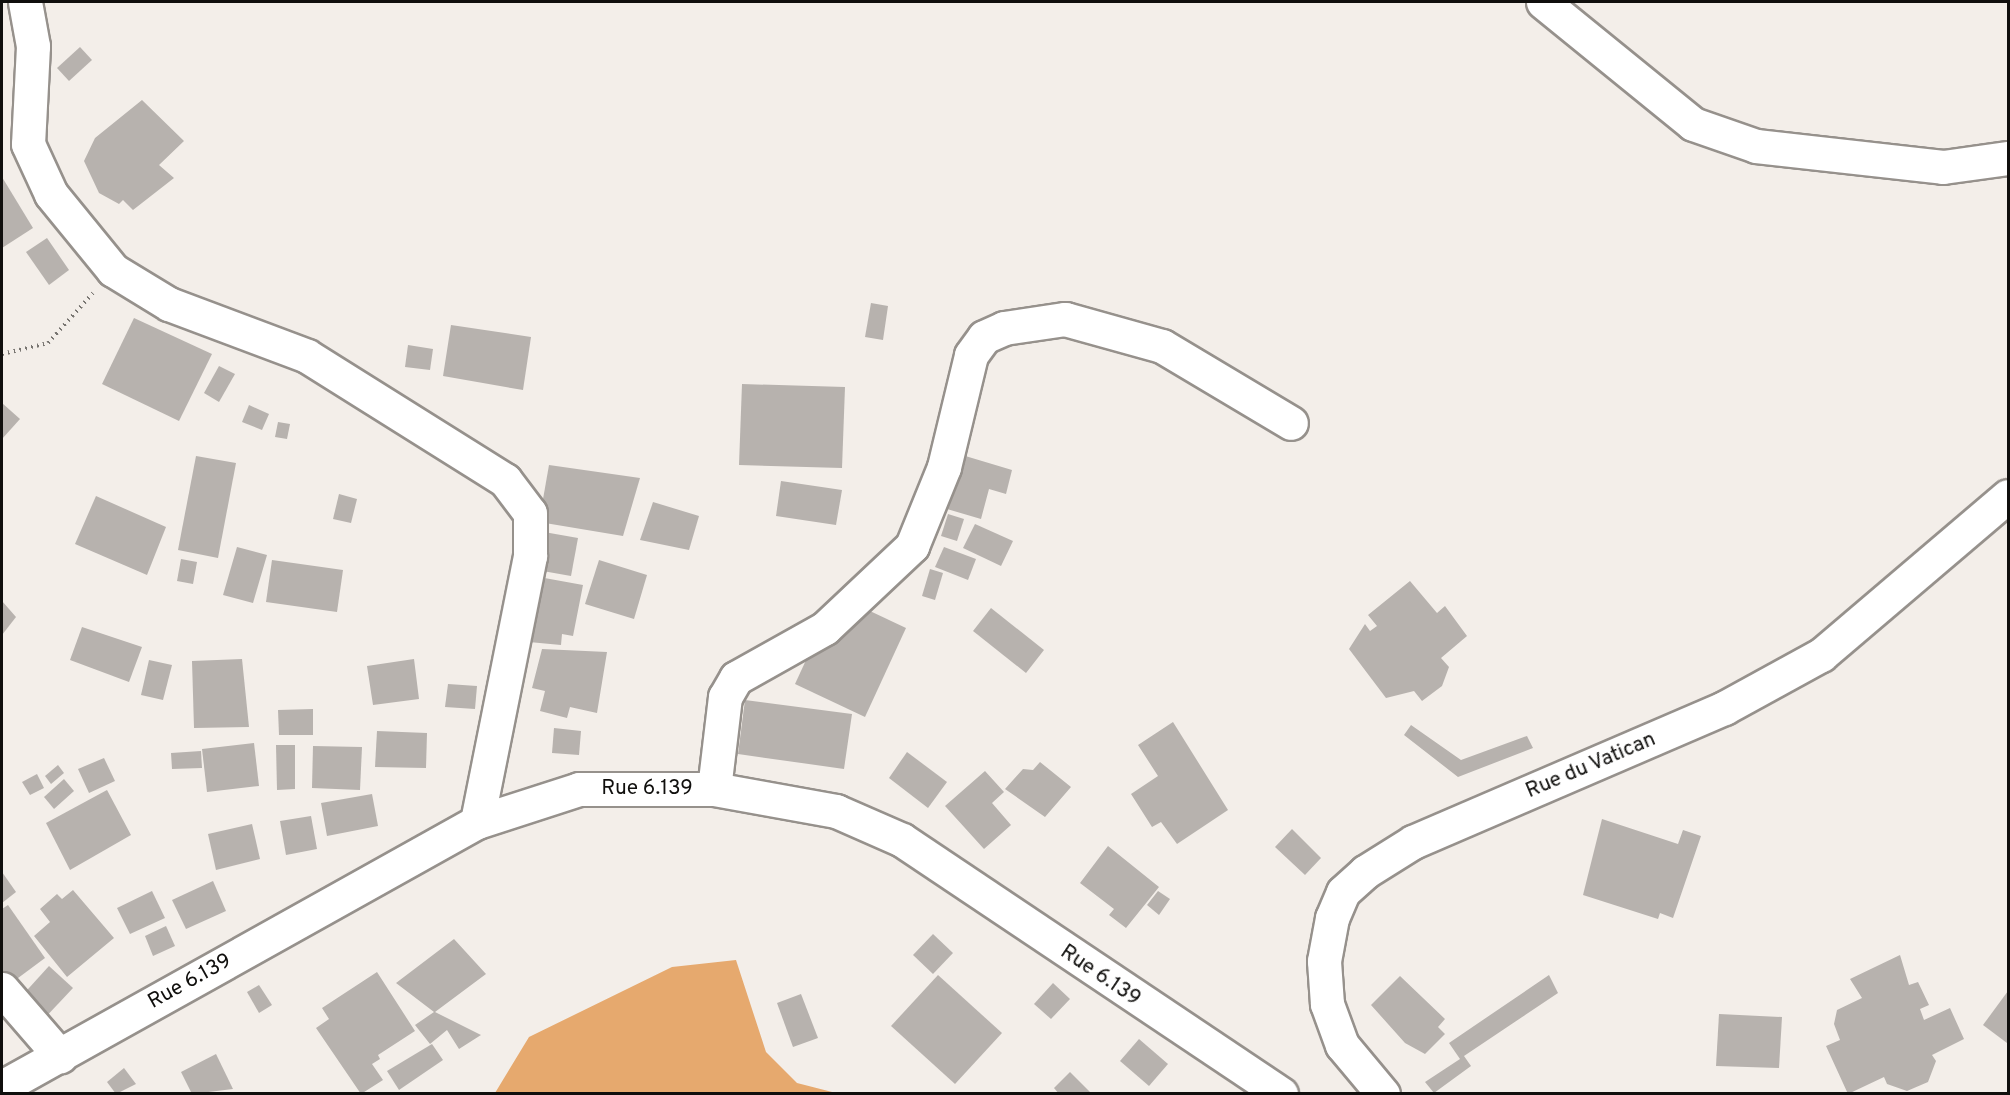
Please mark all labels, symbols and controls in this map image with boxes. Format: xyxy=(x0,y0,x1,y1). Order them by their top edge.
street label: Rue du Vatican xyxy=(1522,727,1660,805)
street label: Rue 6.139 xyxy=(601,776,693,802)
street label: Rue 6.139 xyxy=(1055,940,1145,1012)
street label: Rue 6.139 xyxy=(144,949,236,1015)

